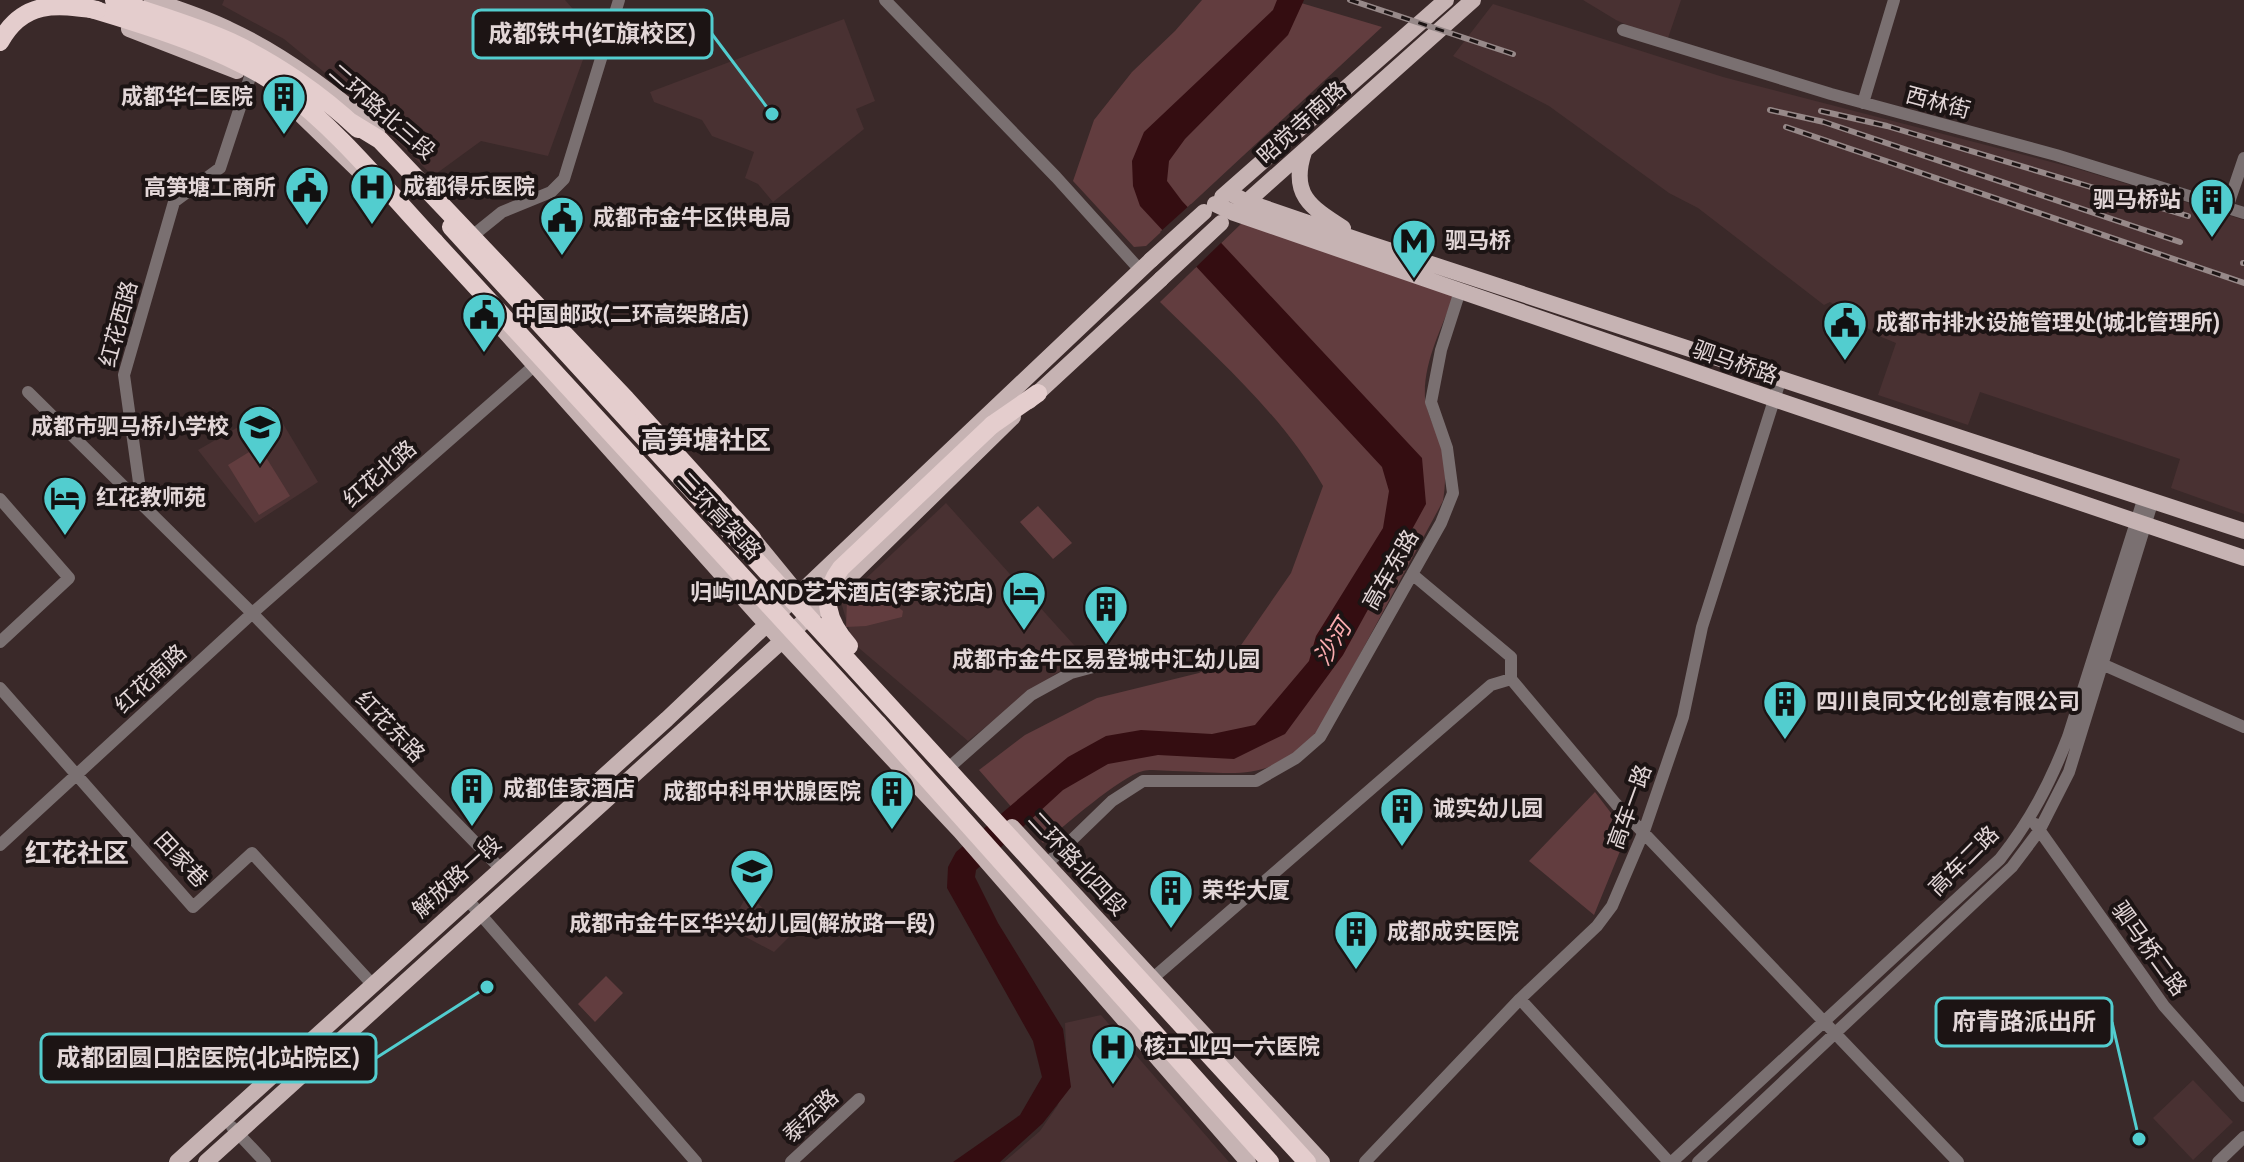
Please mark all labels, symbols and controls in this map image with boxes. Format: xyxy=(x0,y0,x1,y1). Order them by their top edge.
callout: 成都铁中(红旗校区) xyxy=(473,10,712,58)
text: 成都铁中(红旗校区) xyxy=(489,20,695,49)
street label: 二环路北三段 xyxy=(324,59,440,165)
building icon: 成都华仁医院 xyxy=(260,73,308,136)
street label: 昭觉寺南路 xyxy=(1252,77,1352,169)
street label: 西林街 xyxy=(1903,82,1973,124)
place label: 成都华仁医院 xyxy=(121,84,253,110)
hospital icon: 成都得乐医院 xyxy=(348,163,396,226)
public building icon: 高笋塘工商所 xyxy=(283,164,331,227)
place label: 成都得乐医院 xyxy=(403,174,535,200)
place label: 高笋塘工商所 xyxy=(144,175,276,201)
building icon: 驷马桥站 xyxy=(2188,176,2236,239)
place label: 驷马桥站 xyxy=(2093,187,2181,213)
public building icon: 成都市金牛区供电局 xyxy=(538,194,586,257)
place label: 成都市金牛区供电局 xyxy=(593,205,791,231)
metro station icon: 驷马桥 xyxy=(1390,217,1438,280)
place label: 驷马桥 xyxy=(1445,228,1511,254)
street label: 红花西路 xyxy=(95,278,143,370)
public building icon: 中国邮政(二环高架路店) xyxy=(460,291,508,354)
public building icon: 成都市排水设施管理处(城北管理所) xyxy=(1821,299,1869,362)
place label: 中国邮政(二环高架路店) xyxy=(515,302,749,328)
place label: 成都市排水设施管理处(城北管理所) xyxy=(1876,310,2220,336)
street label: 驷马桥路 xyxy=(1689,336,1781,390)
school or university icon: 成都市驷马桥小学校 xyxy=(236,403,284,466)
place label: 成都市驷马桥小学校 xyxy=(31,414,229,440)
district label: 高笋塘社区 xyxy=(641,425,771,456)
street label: 红花北路 xyxy=(338,435,422,513)
street label: 二环高架路 xyxy=(672,467,766,565)
hotel icon: 红花教师苑 xyxy=(41,474,89,537)
place label: 红花教师苑 xyxy=(96,485,206,511)
street label: 高车东路 xyxy=(1358,525,1424,615)
hotel icon: 归屿ILAND艺术酒店(李家沱店) xyxy=(1000,569,1048,632)
place label: 归屿ILAND艺术酒店(李家沱店) xyxy=(690,580,993,606)
building icon: 成都市金牛区易登城中汇幼儿园 xyxy=(1082,583,1130,646)
water label: 沙河 xyxy=(1308,612,1360,671)
street label: 红花南路 xyxy=(110,639,192,719)
place label: 成都市金牛区易登城中汇幼儿园 xyxy=(952,647,1260,673)
building icon: 四川良同文化创意有限公司 xyxy=(1761,678,1809,741)
street label: 红花东路 xyxy=(350,686,430,768)
place label: 四川良同文化创意有限公司 xyxy=(1816,689,2080,715)
street label: 高车一路 xyxy=(1603,761,1657,853)
building icon: 成都佳家酒店 xyxy=(448,765,496,828)
building icon: 成都中科甲状腺医院 xyxy=(868,768,916,831)
place label: 成都佳家酒店 xyxy=(503,776,635,802)
place label: 成都中科甲状腺医院 xyxy=(663,779,861,805)
building icon: 诚实幼儿园 xyxy=(1378,785,1426,848)
place label: 诚实幼儿园 xyxy=(1433,796,1543,822)
street label: 二环路北四段 xyxy=(1022,807,1132,921)
street label: 高车二路 xyxy=(1924,821,2004,901)
street label: 田家巷 xyxy=(149,827,213,893)
street label: 解放路一段 xyxy=(407,831,507,923)
district label: 红花社区 xyxy=(25,838,129,869)
school or university icon: 成都市金牛区华兴幼儿园(解放路一段) xyxy=(728,847,776,910)
building icon: 荣华大厦 xyxy=(1147,867,1195,930)
place label: 荣华大厦 xyxy=(1202,878,1290,904)
street label: 驷马桥二路 xyxy=(2106,897,2192,1001)
building icon: 成都成实医院 xyxy=(1332,908,1380,971)
place label: 成都市金牛区华兴幼儿园(解放路一段) xyxy=(569,911,935,937)
place label: 成都成实医院 xyxy=(1387,919,1519,945)
callout: 府青路派出所 xyxy=(1936,998,2112,1046)
text: 府青路派出所 xyxy=(1952,1008,2096,1037)
hospital icon: 核工业四一六医院 xyxy=(1089,1023,1137,1086)
callout: 成都团圆口腔医院(北站院区) xyxy=(41,1034,376,1082)
place label: 核工业四一六医院 xyxy=(1144,1034,1320,1060)
text: 成都团圆口腔医院(北站院区) xyxy=(57,1044,359,1073)
street label: 泰宏路 xyxy=(778,1084,844,1148)

